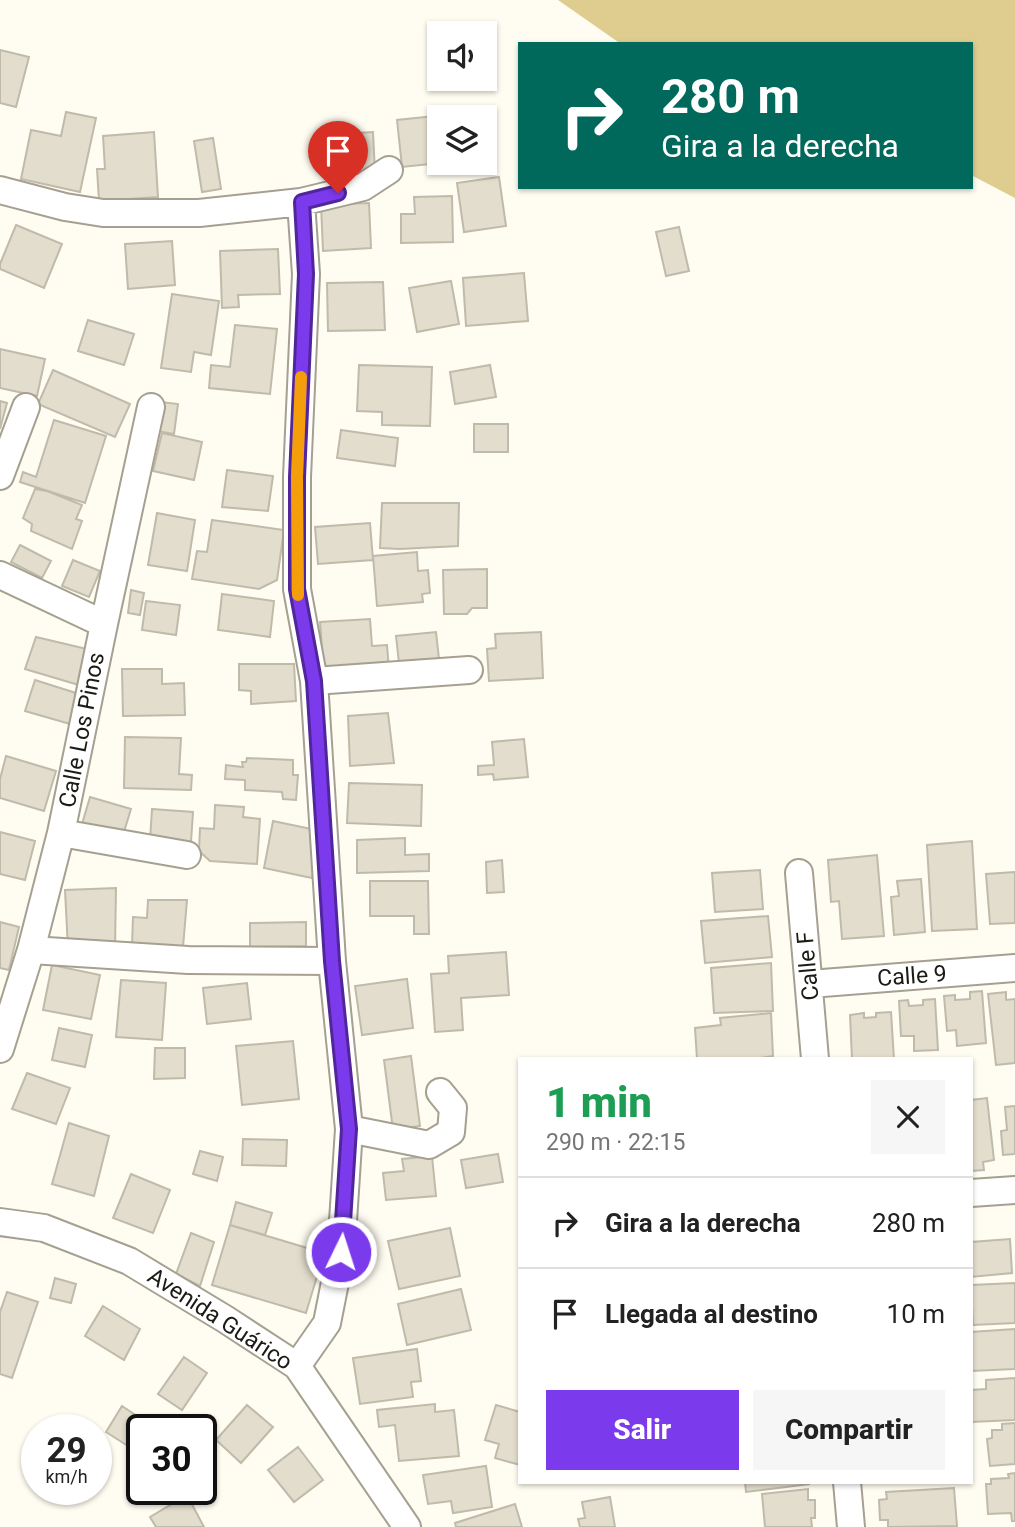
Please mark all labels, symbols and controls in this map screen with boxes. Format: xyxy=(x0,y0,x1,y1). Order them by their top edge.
map controls xyxy=(427,21,497,175)
button: sound xyxy=(427,21,497,91)
text: 280 m xyxy=(661,68,800,125)
icon: right xyxy=(546,70,637,161)
button: layers xyxy=(427,105,497,175)
pin xyxy=(308,121,368,193)
text: Gira a la derecha xyxy=(661,127,899,165)
icon: arrive xyxy=(319,132,357,170)
street label: Calle Los Pinos xyxy=(54,650,110,810)
street label: Calle F xyxy=(792,930,824,1002)
street label: Calle 9 xyxy=(876,960,948,992)
text: 1 min xyxy=(546,1078,652,1127)
button: close xyxy=(871,1080,945,1154)
text: 290 m · 22:15 xyxy=(546,1129,685,1156)
icon: right xyxy=(546,1204,584,1242)
text: Gira a la derecha xyxy=(605,1208,801,1238)
text: 280 m xyxy=(872,1208,945,1238)
position arrow xyxy=(304,1215,378,1289)
street label: Avenida Guárico xyxy=(143,1262,297,1376)
icon: arrive xyxy=(546,1295,584,1333)
text: Llegada al destino xyxy=(605,1299,818,1329)
text: 10 m xyxy=(887,1299,945,1329)
button: Salir xyxy=(546,1390,739,1470)
button: Compartir xyxy=(753,1390,945,1470)
speed limit sign: 30 xyxy=(126,1414,217,1505)
text: 29 xyxy=(46,1430,87,1471)
text: km/h xyxy=(45,1466,88,1487)

